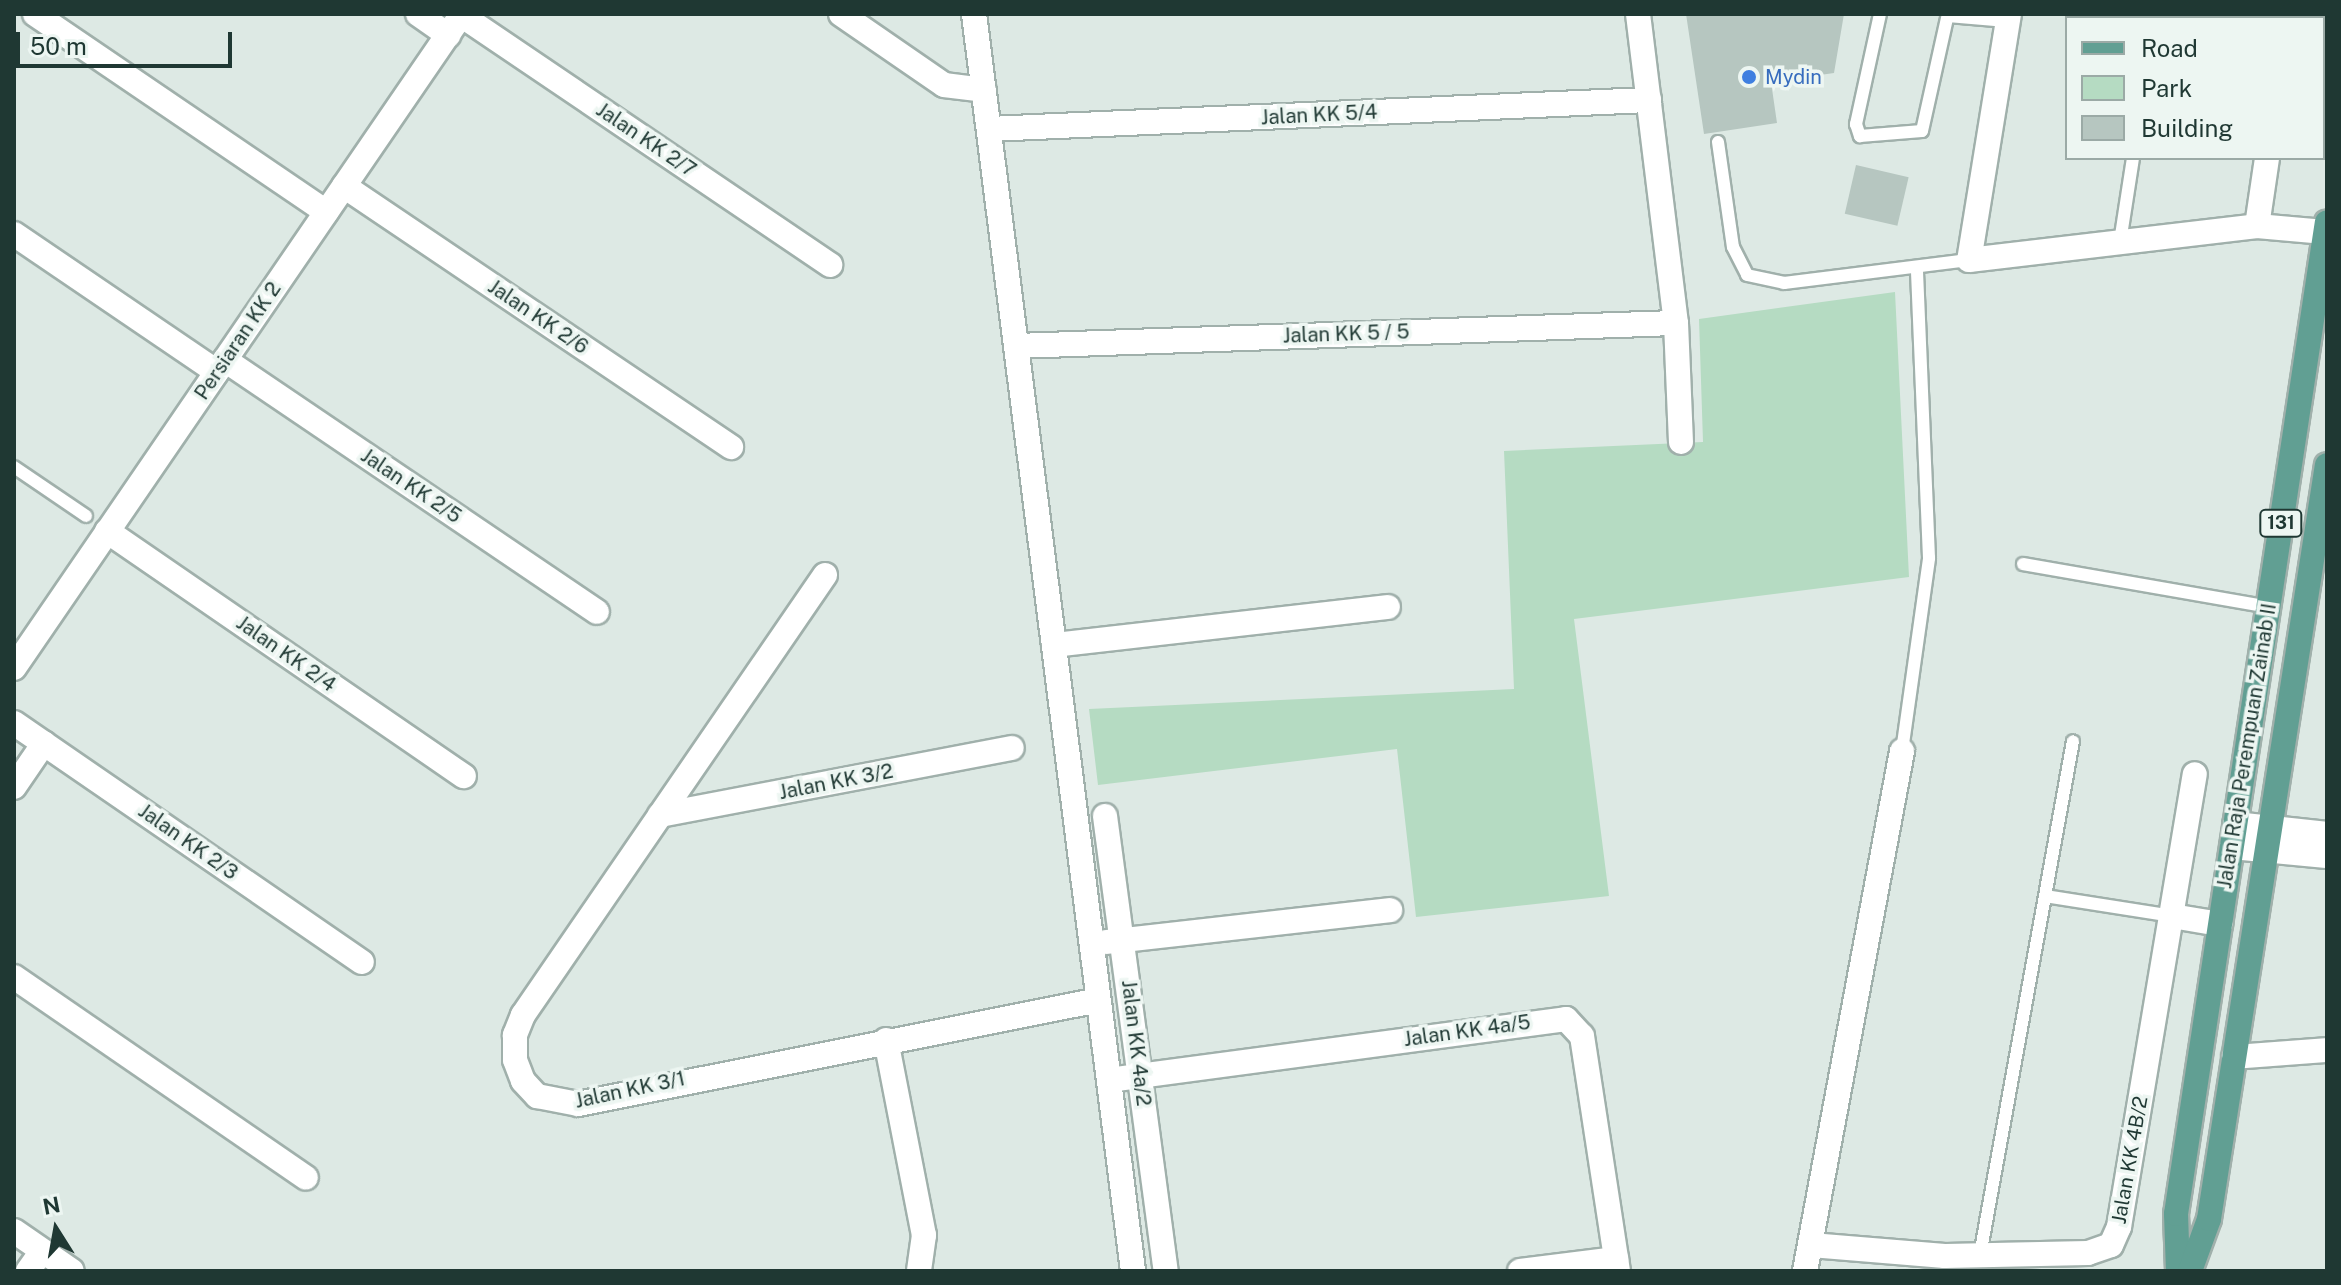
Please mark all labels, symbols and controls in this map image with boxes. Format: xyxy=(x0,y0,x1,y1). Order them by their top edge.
scale bar xyxy=(20,16,236,66)
legend xyxy=(2065,16,2325,160)
text: 50 m xyxy=(30,32,87,60)
text: Road xyxy=(2141,34,2198,62)
place label: Mydin xyxy=(1765,65,1822,89)
marker: Mydin xyxy=(1740,68,1758,86)
text: Park xyxy=(2141,74,2192,102)
street label: Jalan KK 2/7 xyxy=(591,98,701,182)
street label: Jalan KK 5/4 xyxy=(1260,100,1378,130)
text: Building xyxy=(2141,114,2233,142)
street label: Jalan KK 2/6 xyxy=(483,275,593,359)
street label: Persiaran KK 2 xyxy=(190,278,286,404)
street label: Jalan KK 5 / 5 xyxy=(1282,320,1410,348)
street label: Jalan KK 2/5 xyxy=(356,444,466,528)
road number: 131 xyxy=(2259,509,2303,537)
street label: Jalan Raja Perempuan Zainab II xyxy=(2213,602,2281,890)
street label: Jalan KK 2/4 xyxy=(232,611,340,697)
street label: Jalan KK 3/2 xyxy=(777,759,895,805)
street label: Jalan KK 2/3 xyxy=(134,799,242,885)
street label: Jalan KK 4a/2 xyxy=(1116,979,1156,1107)
street label: Jalan KK 4a/5 xyxy=(1402,1010,1532,1052)
street label: Jalan KK 3/1 xyxy=(573,1067,687,1113)
street label: Jalan KK 4B/2 xyxy=(2107,1094,2153,1226)
north arrow xyxy=(16,1189,96,1269)
text: N xyxy=(40,1191,62,1220)

